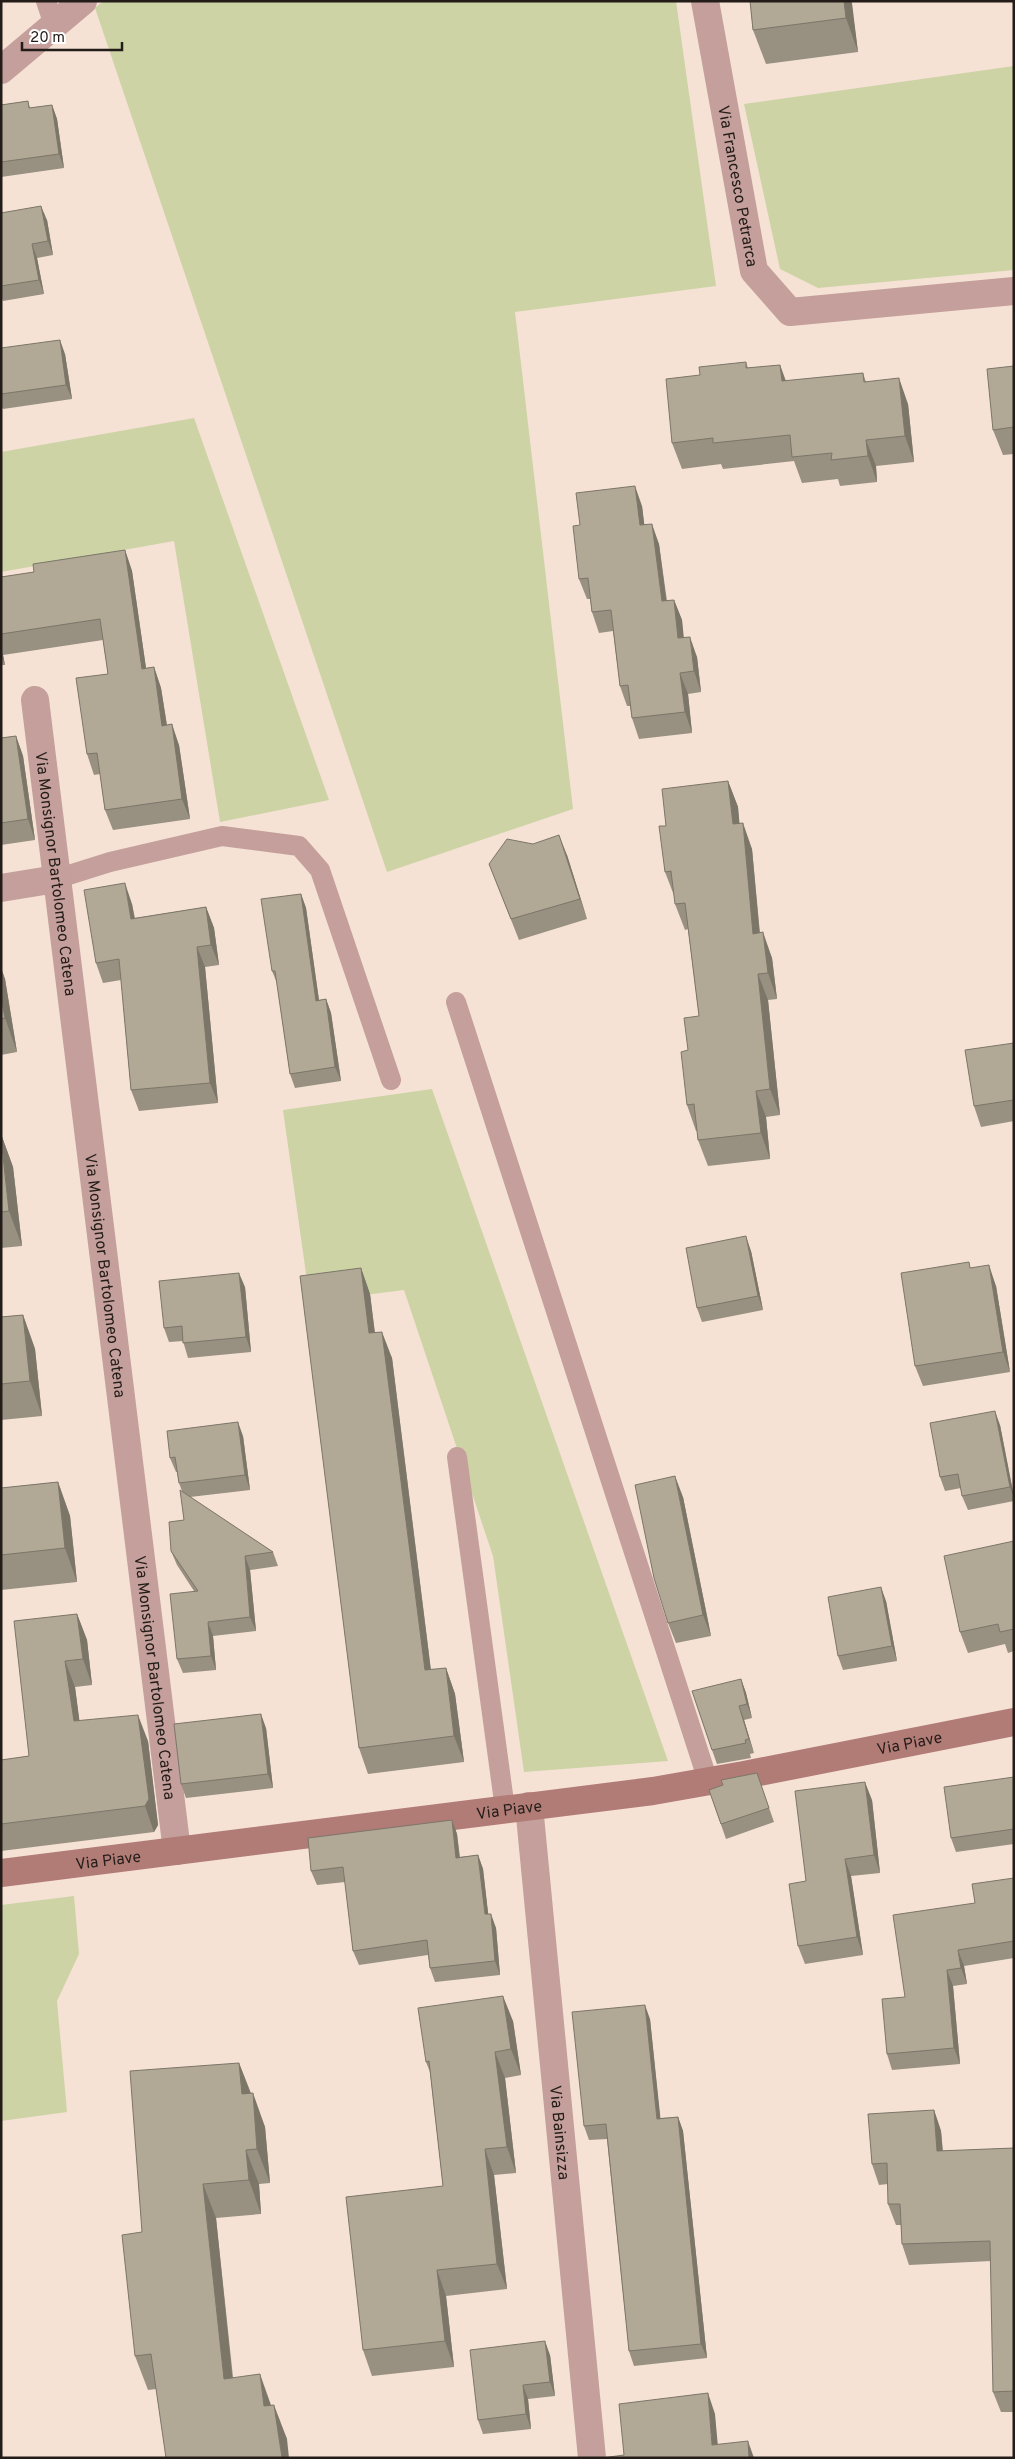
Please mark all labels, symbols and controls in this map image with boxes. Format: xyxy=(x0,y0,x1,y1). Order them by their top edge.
scale bar xyxy=(22,20,122,52)
text: 20 m xyxy=(30,29,65,48)
street label: Via Francesco Petrarca xyxy=(712,104,761,269)
street label: Via Monsignor Bartolomeo Catena xyxy=(29,751,79,997)
street label: Via Monsignor Bartolomeo Catena xyxy=(79,1153,129,1399)
street label: Via Monsignor Bartolomeo Catena xyxy=(129,1554,179,1801)
street label: Via Piave xyxy=(875,1728,944,1761)
street label: Via Piave xyxy=(475,1797,543,1825)
street label: Via Piave xyxy=(74,1847,142,1876)
street label: Via Bainsizza xyxy=(544,2084,573,2181)

